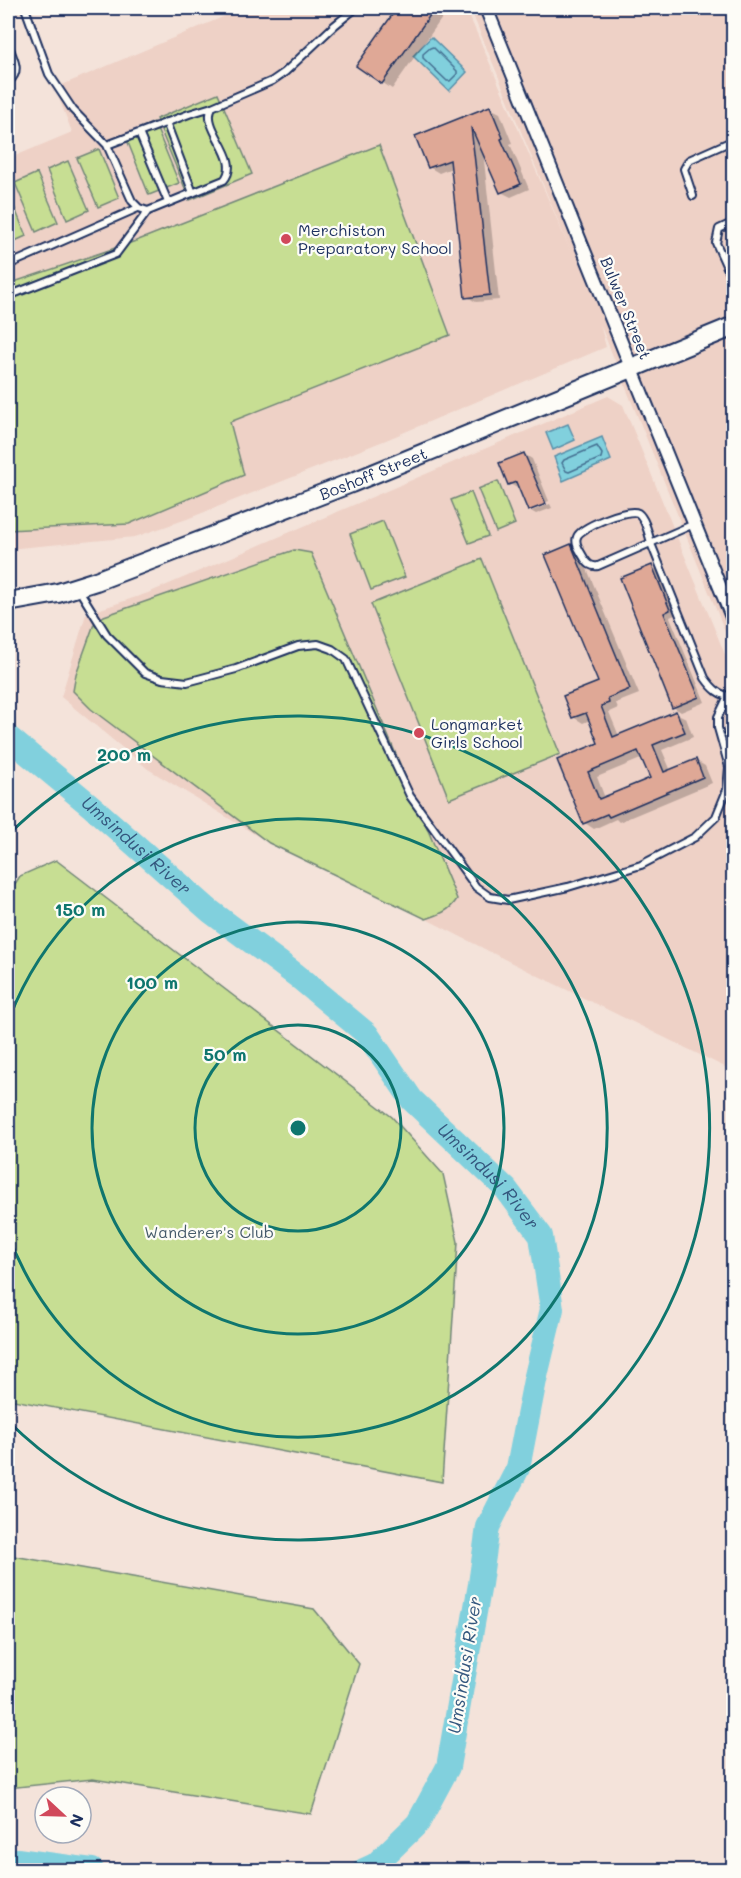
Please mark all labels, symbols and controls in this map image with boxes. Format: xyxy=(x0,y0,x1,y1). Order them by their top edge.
place label: Merchiston Preparatory School xyxy=(298,219,452,258)
marker: Merchiston Preparatory School xyxy=(279,232,293,246)
street label: Bulwer Street xyxy=(596,253,657,362)
street label: Boshoff Street xyxy=(316,442,430,504)
place label: Longmarket Girls School xyxy=(431,713,523,752)
marker: Longmarket Girls School xyxy=(412,726,426,740)
text: 200 m xyxy=(97,742,151,766)
water label: Umsindusi River xyxy=(77,790,197,900)
text: 150 m xyxy=(55,897,105,921)
text: 100 m xyxy=(126,970,178,994)
text: 50 m xyxy=(204,1042,246,1066)
water label: Umsindusi River xyxy=(432,1117,545,1234)
centre of rings xyxy=(288,1118,308,1138)
park label: Wanderer's Club xyxy=(144,1221,274,1242)
water label: Umsindusi River xyxy=(441,1595,487,1735)
north arrow xyxy=(33,1785,93,1845)
text: N xyxy=(65,1811,89,1830)

